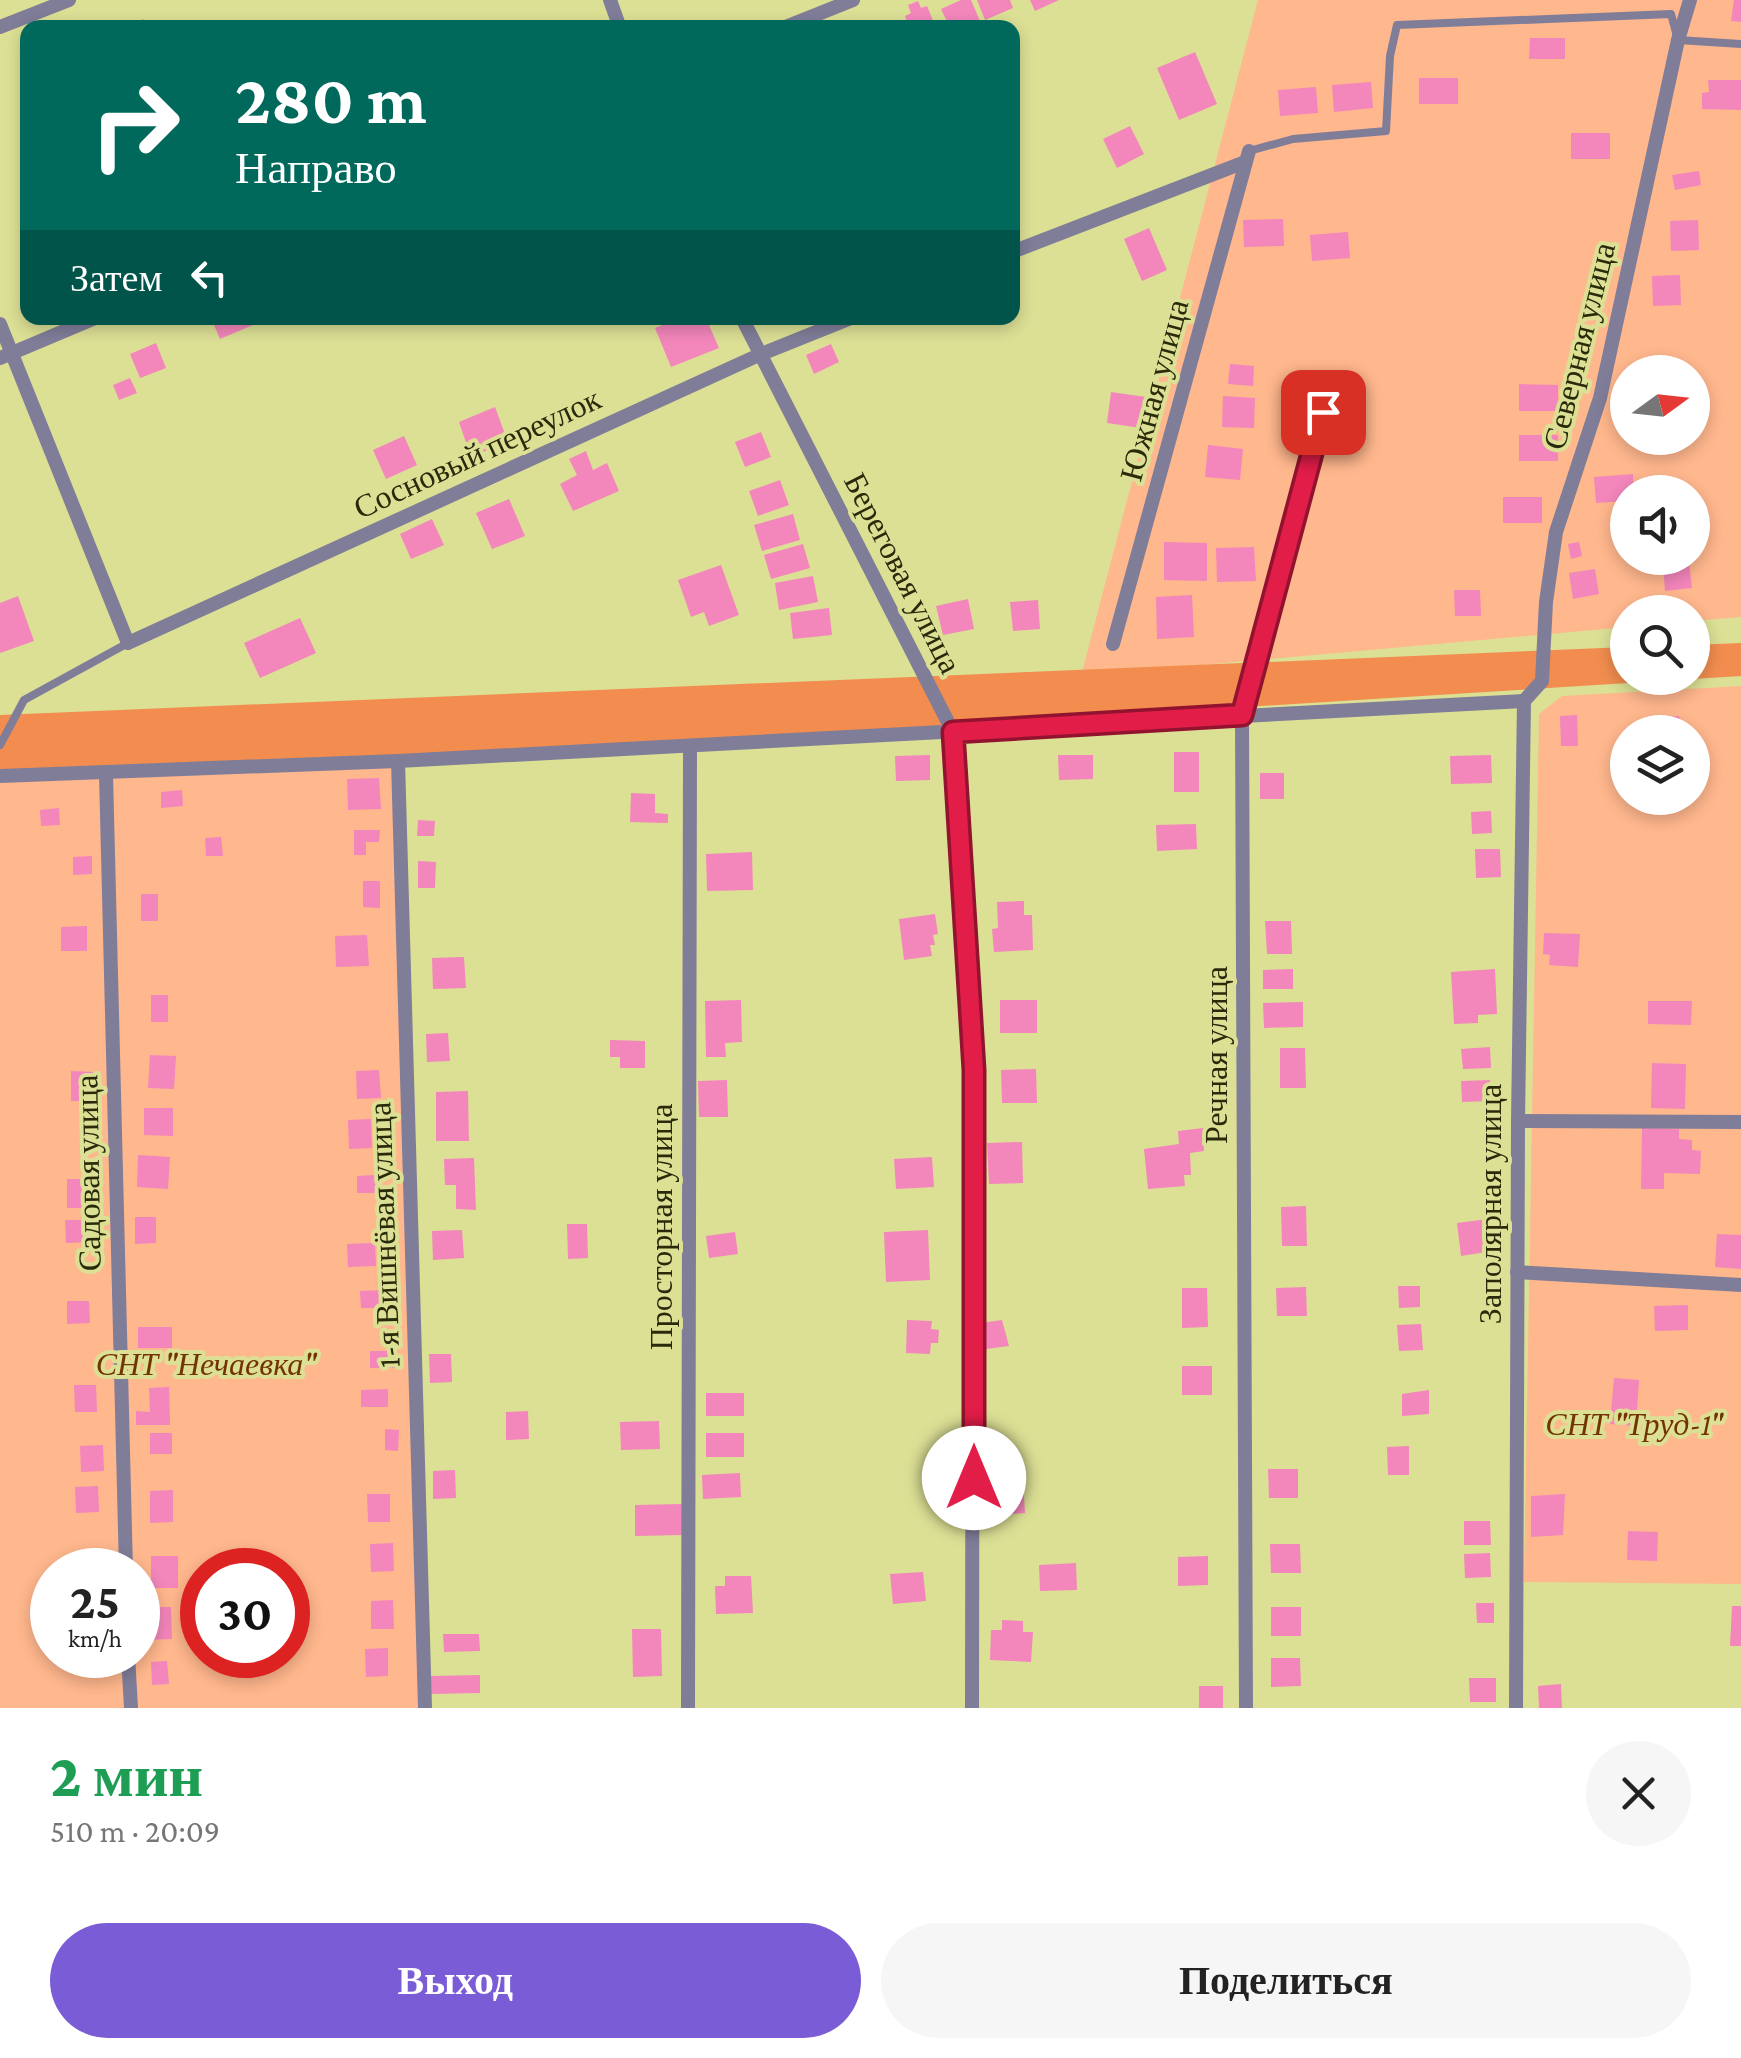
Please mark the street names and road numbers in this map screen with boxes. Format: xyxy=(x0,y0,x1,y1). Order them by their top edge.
street label: Северная улица xyxy=(1536,239,1622,453)
street label: Южная улица xyxy=(1112,295,1196,485)
street label: Сосновый переулок xyxy=(348,380,606,526)
street label: Береговая улица xyxy=(837,467,969,679)
street label: Речная улица xyxy=(1198,966,1234,1144)
street label: Садовая улица xyxy=(68,1074,108,1272)
street label: Заполярная улица xyxy=(1472,1084,1508,1324)
street label: 1-я Вишнёвая улица xyxy=(361,1101,407,1369)
street label: Просторная улица xyxy=(643,1104,679,1350)

